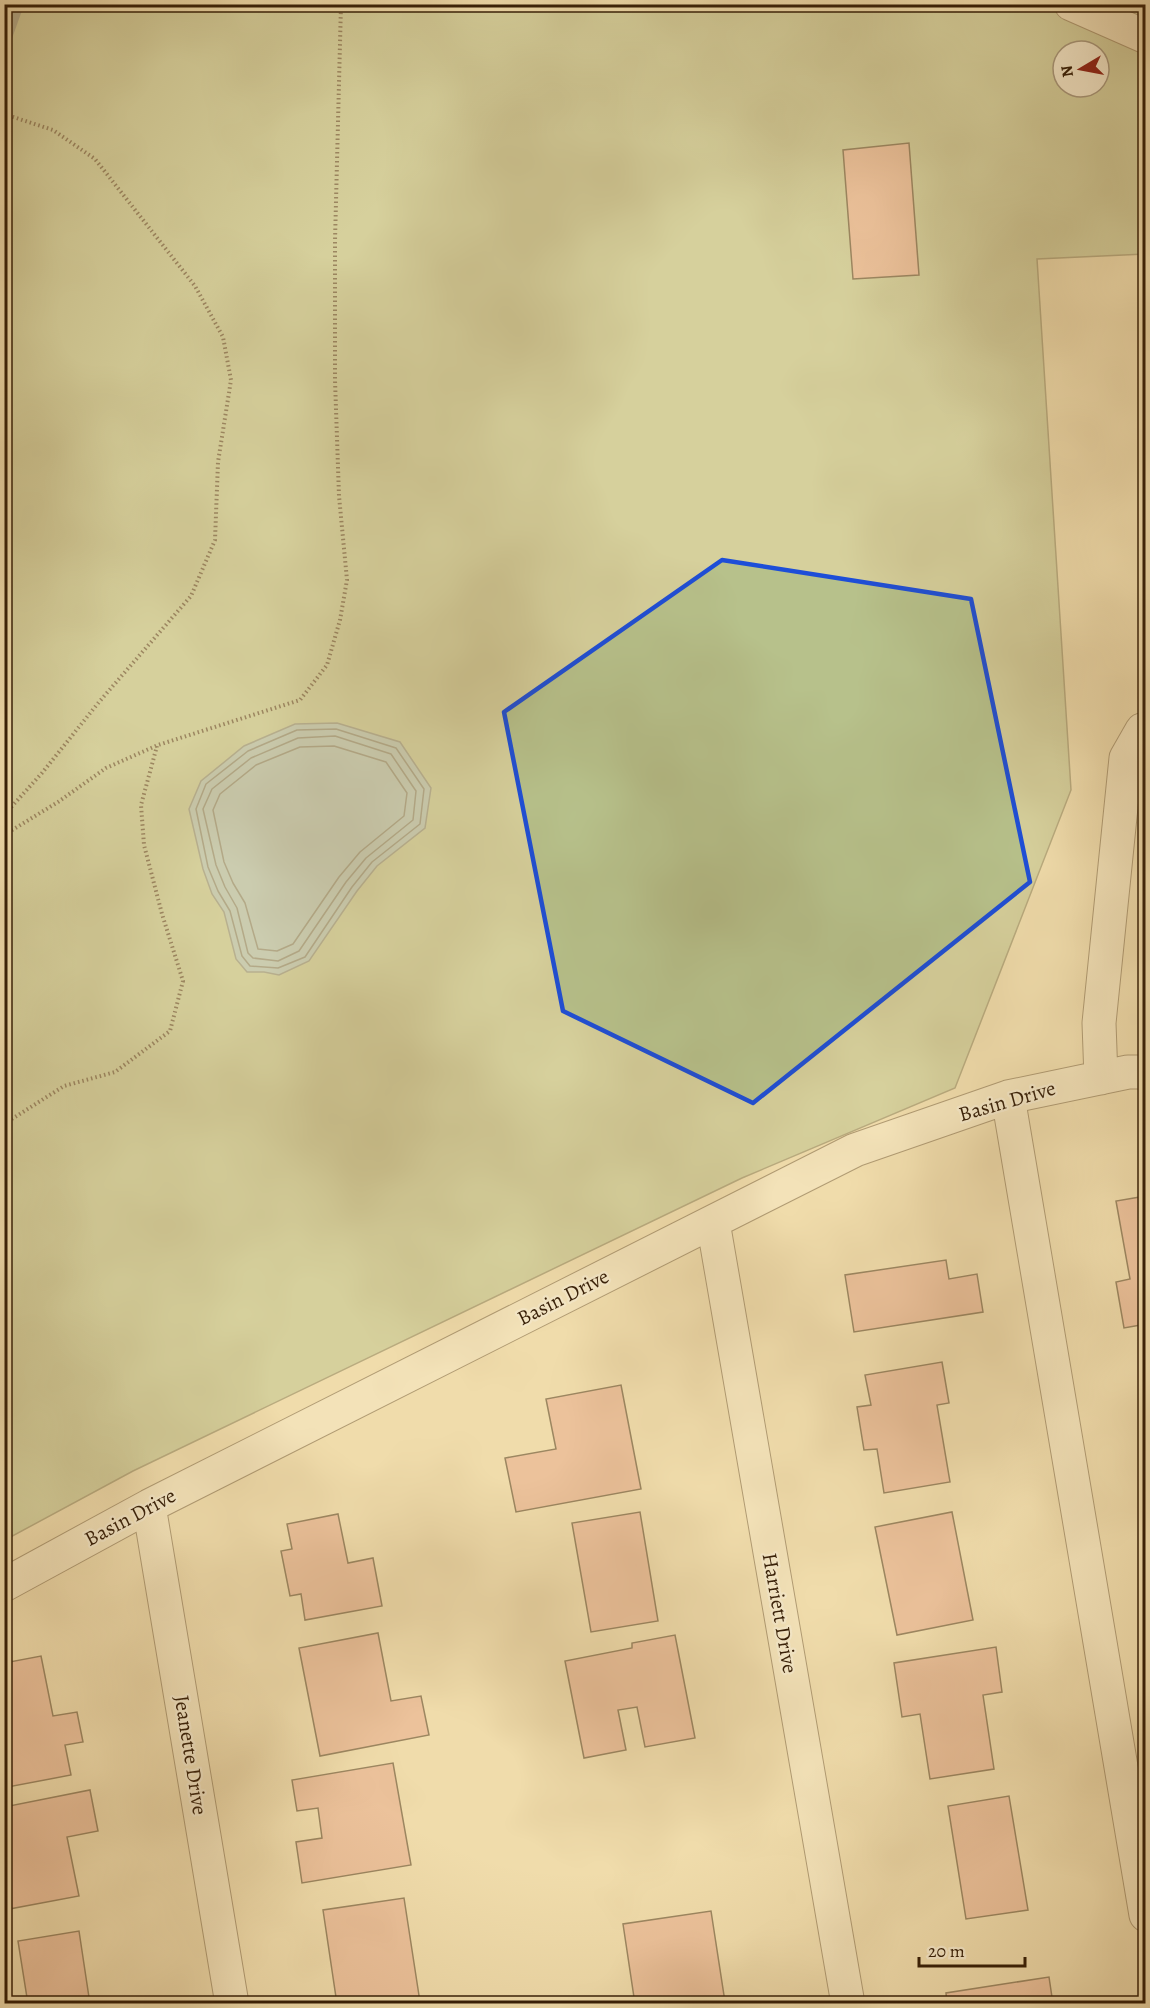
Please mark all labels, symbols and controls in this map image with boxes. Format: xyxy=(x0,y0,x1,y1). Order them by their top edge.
north arrow xyxy=(1051,39,1111,99)
text: N xyxy=(1055,63,1079,79)
street label: Basin Drive xyxy=(955,1074,1059,1128)
street label: Basin Drive xyxy=(512,1262,614,1332)
street label: Basin Drive xyxy=(80,1481,180,1553)
street label: Harriett Drive xyxy=(756,1551,804,1675)
street label: Jeanette Drive xyxy=(168,1693,214,1817)
scale bar xyxy=(919,1930,1026,1968)
text: 20 m xyxy=(928,1939,965,1963)

